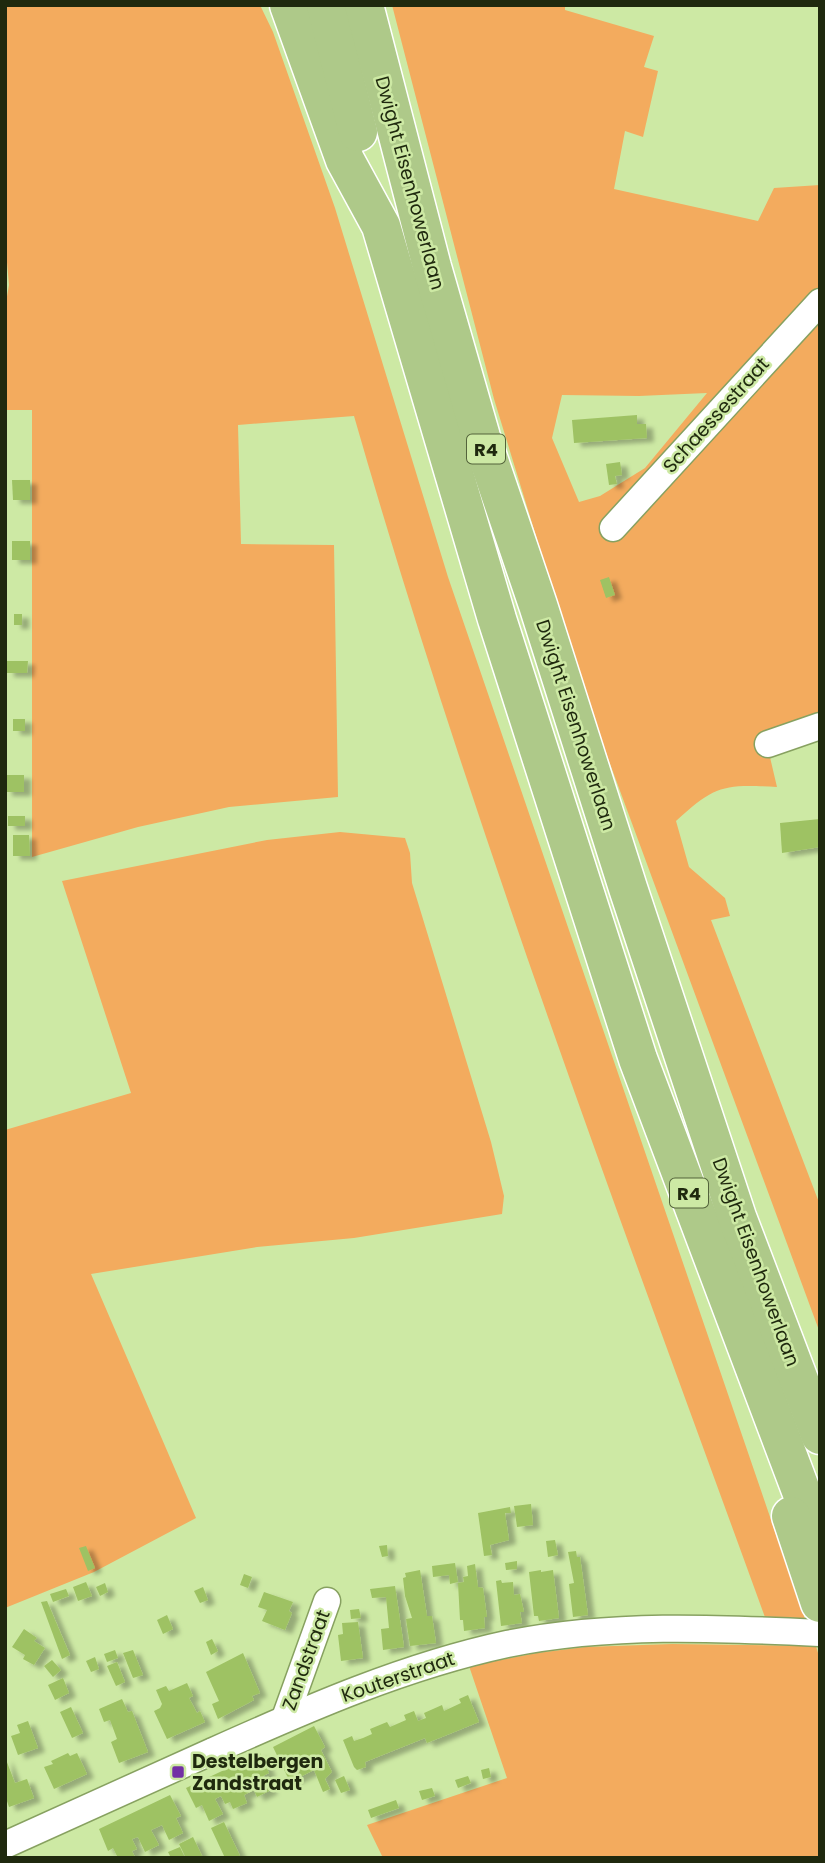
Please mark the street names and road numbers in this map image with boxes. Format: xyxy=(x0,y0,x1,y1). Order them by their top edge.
street label: Dwight Eisenhowerlaan xyxy=(368,73,452,293)
street label: Schaessestraat xyxy=(657,351,775,479)
road number: R4 xyxy=(467,434,505,463)
street label: Dwight Eisenhowerlaan xyxy=(529,616,623,834)
street label: Dwight Eisenhowerlaan xyxy=(706,1154,806,1370)
road number: R4 xyxy=(670,1178,708,1208)
street label: Zandstraat xyxy=(275,1606,337,1714)
street label: Kouterstraat xyxy=(338,1645,458,1709)

